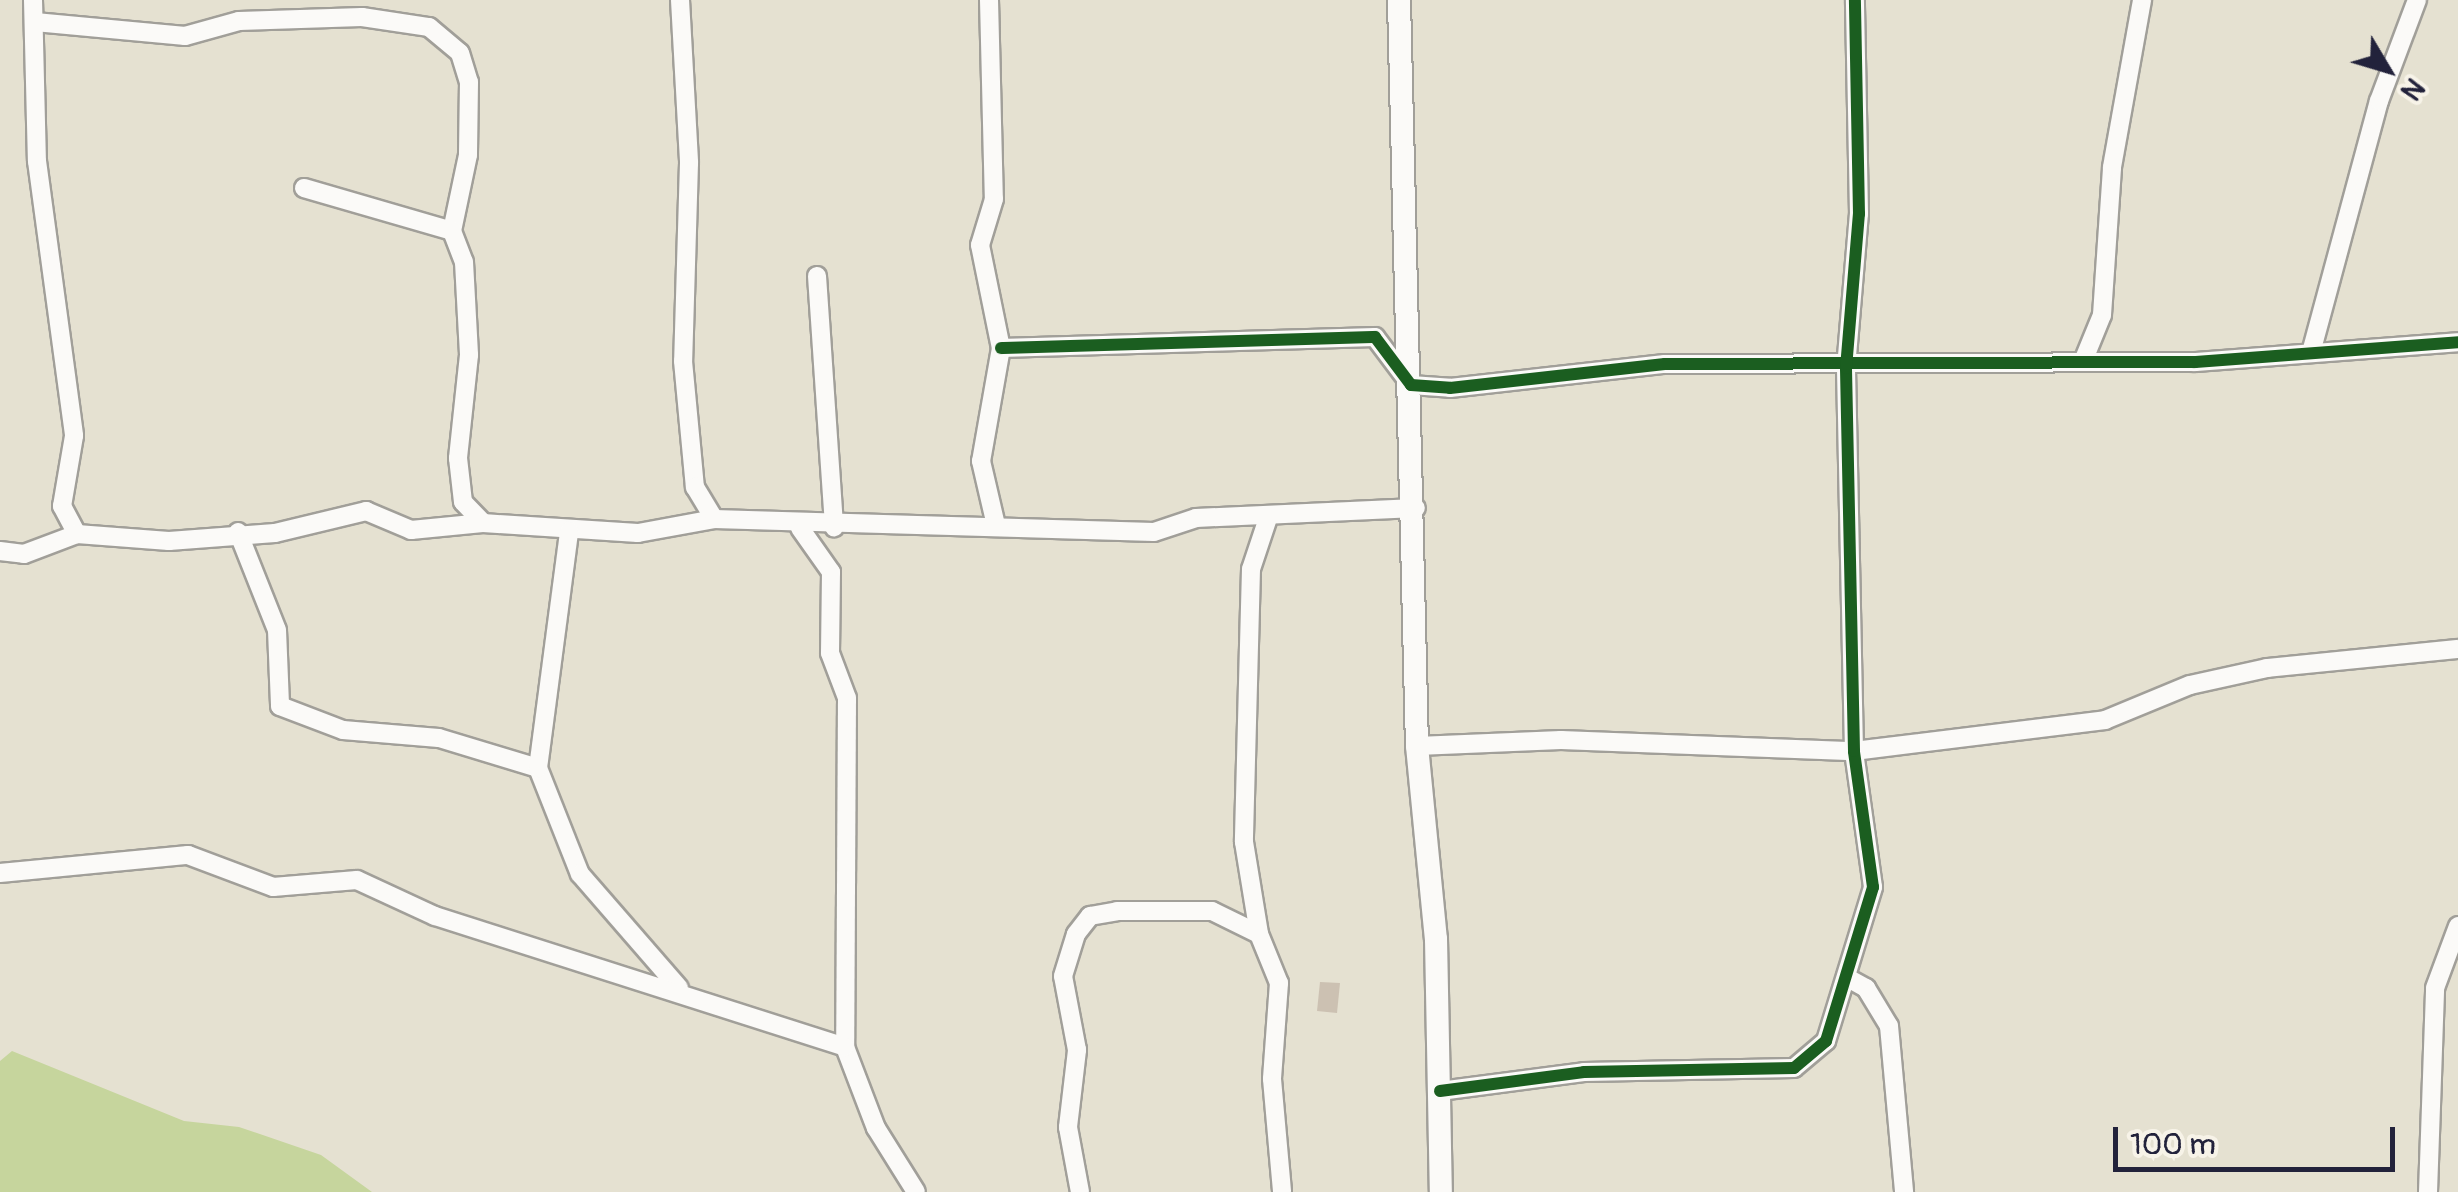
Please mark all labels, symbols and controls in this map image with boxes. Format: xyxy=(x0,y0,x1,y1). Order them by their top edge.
north arrow xyxy=(2338,20,2438,120)
text: N xyxy=(2392,71,2432,107)
scale bar xyxy=(2118,1107,2400,1169)
text: 100 m xyxy=(2130,1126,2216,1163)

